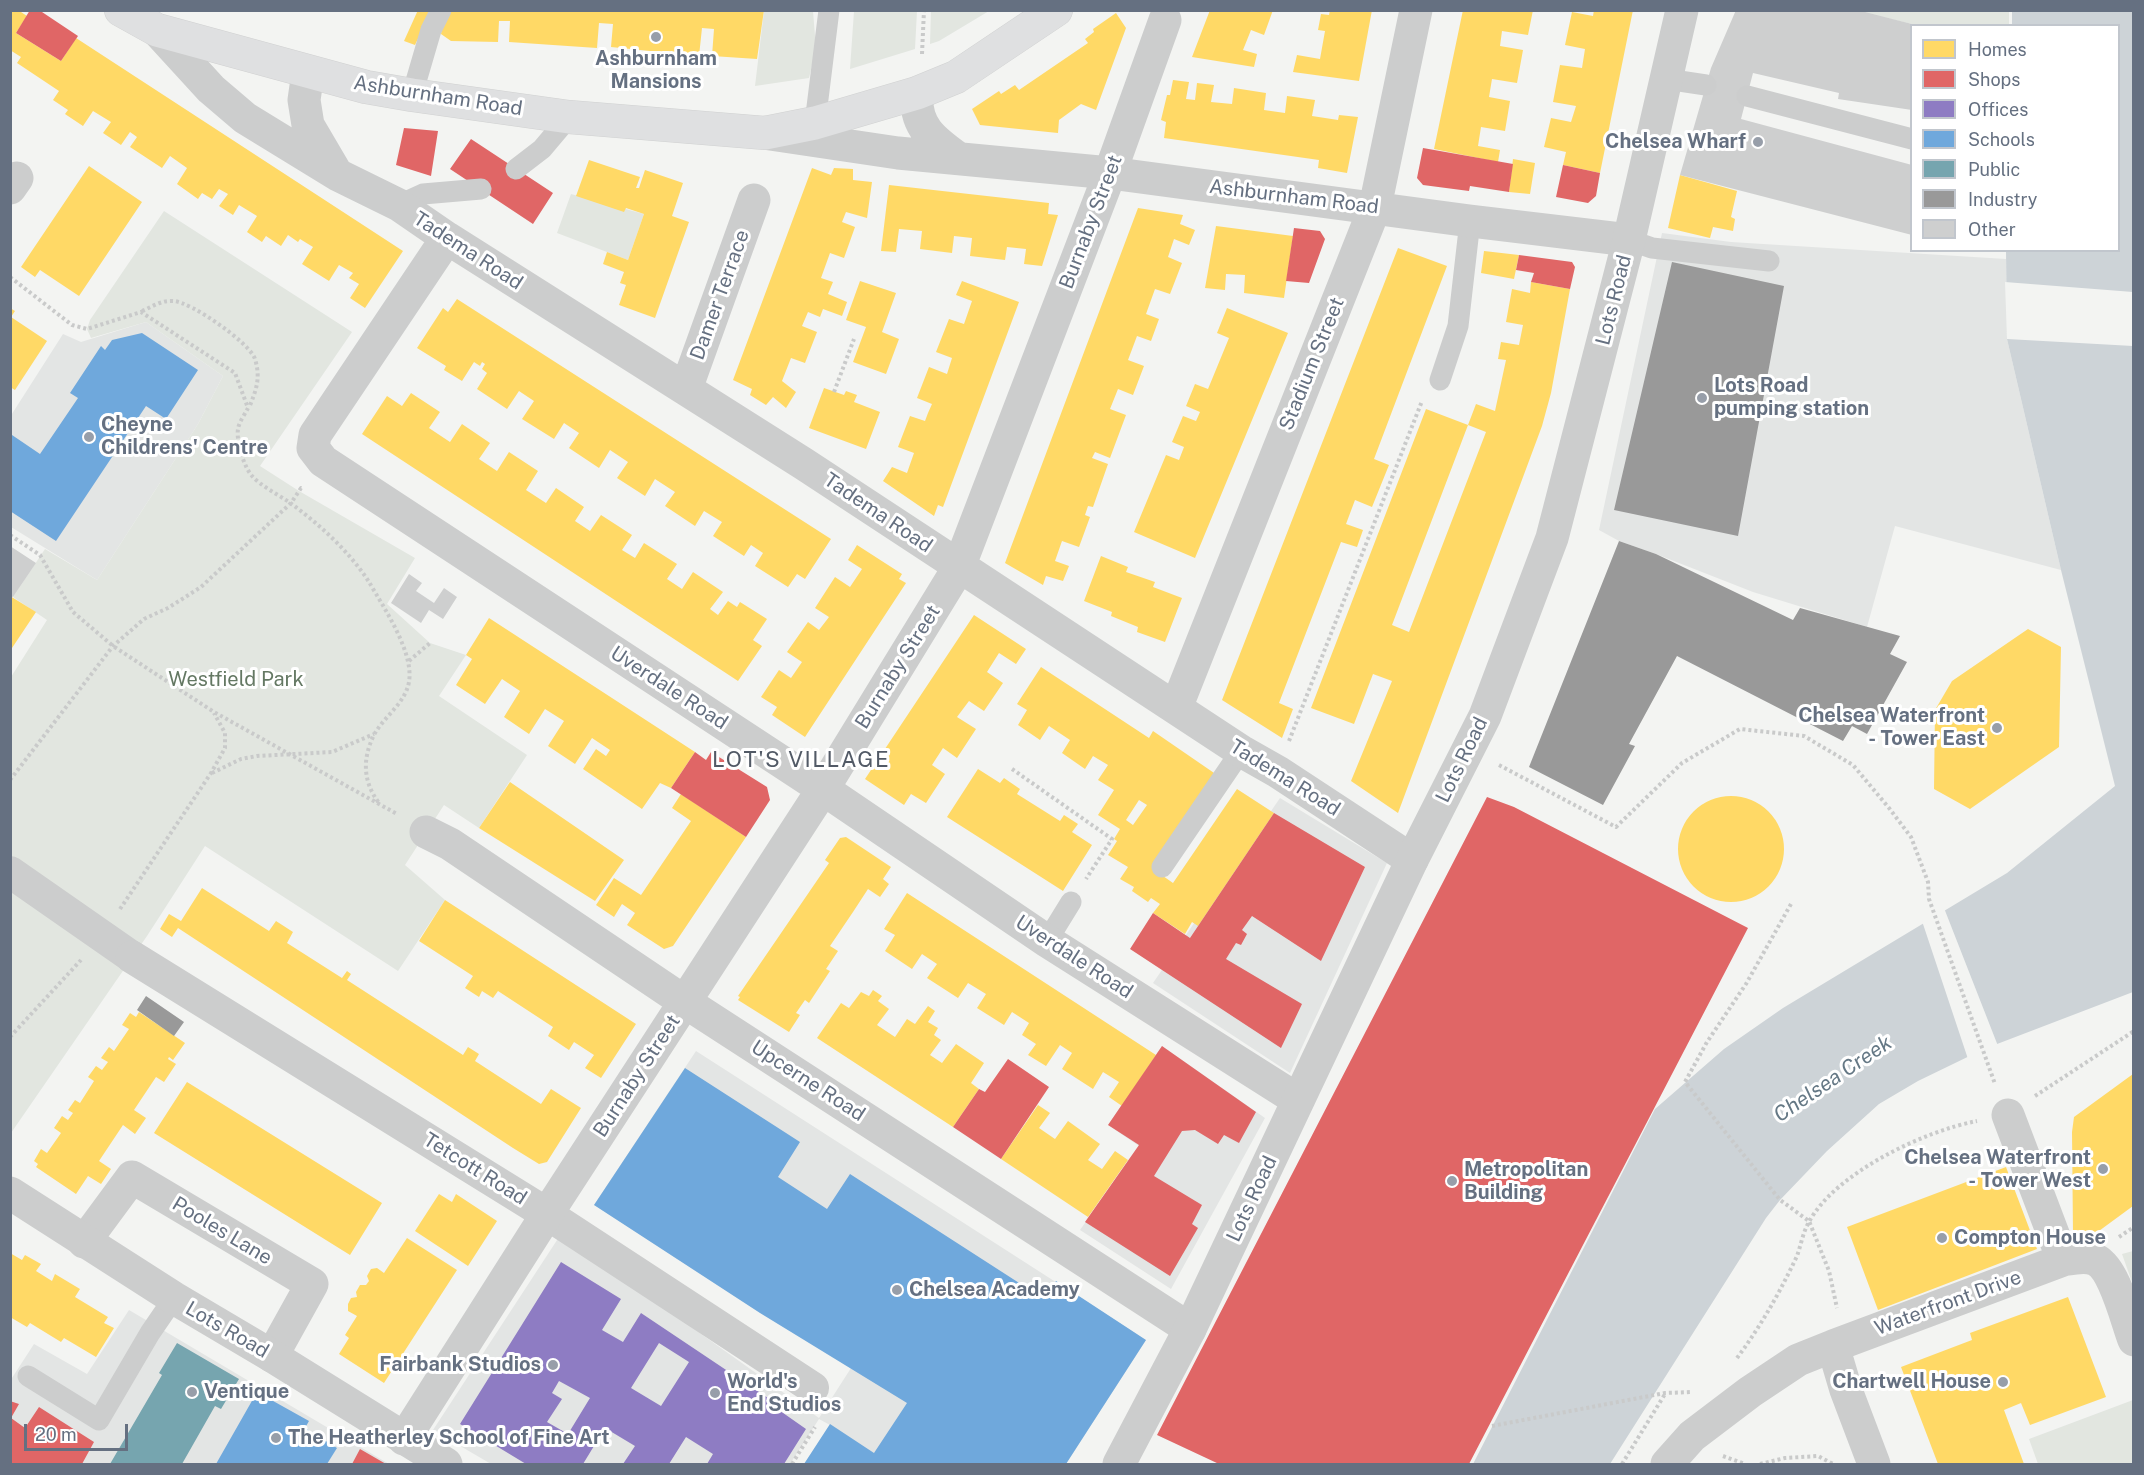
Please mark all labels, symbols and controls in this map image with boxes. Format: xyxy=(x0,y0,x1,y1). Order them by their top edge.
legend xyxy=(1910,24,2120,252)
marker: Ashburnham Mansions xyxy=(649,30,663,44)
text: Homes xyxy=(1968,39,2027,60)
place label: Ashburnham Mansions xyxy=(595,47,717,94)
text: Shops xyxy=(1968,69,2020,90)
street label: Ashburnham Road xyxy=(352,71,524,121)
text: Offices xyxy=(1968,99,2028,120)
text: Schools xyxy=(1968,129,2035,150)
place label: Chelsea Wharf xyxy=(1605,130,1746,154)
marker: Chelsea Wharf xyxy=(1751,135,1765,149)
street label: Burnaby Street xyxy=(1054,152,1128,292)
text: Public xyxy=(1968,159,2020,180)
street label: Ashburnham Road xyxy=(1208,175,1380,219)
text: Industry xyxy=(1968,189,2037,210)
street label: Tadema Road xyxy=(409,207,527,295)
text: Other xyxy=(1968,219,2016,240)
street label: Damer Terrace xyxy=(685,227,755,363)
street label: Lots Road xyxy=(1591,252,1637,348)
street label: Stadium Street xyxy=(1274,294,1350,434)
place label: Lots Road pumping station xyxy=(1714,374,1869,421)
marker: Lots Road pumping station xyxy=(1695,391,1709,405)
place label: Cheyne Childrens' Centre xyxy=(101,413,268,460)
marker: Cheyne Childrens' Centre xyxy=(82,430,96,444)
street label: Tadema Road xyxy=(819,468,937,558)
street label: Burnaby Street xyxy=(850,601,946,733)
street label: Uverdale Road xyxy=(606,641,732,735)
park label: Westfield Park xyxy=(168,668,304,692)
place label: Chelsea Waterfront - Tower East xyxy=(1798,704,1985,751)
street label: Lots Road xyxy=(1431,713,1493,807)
marker: Chelsea Waterfront - Tower East xyxy=(1990,721,2004,735)
street label: Tadema Road xyxy=(1225,735,1345,821)
district label: LOT'S VILLAGE xyxy=(712,747,890,773)
street label: Uverdale Road xyxy=(1011,910,1137,1004)
street label: Burnaby Street xyxy=(588,1010,686,1142)
water label: Chelsea Creek xyxy=(1769,1030,1897,1128)
street label: Upcerne Road xyxy=(747,1035,869,1127)
street label: Tetcott Road xyxy=(419,1128,531,1210)
place label: Chelsea Waterfront - Tower West xyxy=(1904,1146,2091,1193)
street label: Lots Road xyxy=(1222,1152,1282,1246)
place label: Metropolitan Building xyxy=(1464,1158,1588,1205)
marker: Chelsea Waterfront - Tower West xyxy=(2096,1162,2110,1176)
marker: Metropolitan Building xyxy=(1445,1174,1459,1188)
street label: Pooles Lane xyxy=(168,1192,276,1270)
place label: Compton House xyxy=(1954,1226,2106,1250)
marker: Compton House xyxy=(1935,1231,1949,1245)
street label: Waterfront Drive xyxy=(1871,1265,2025,1341)
place label: Chelsea Academy xyxy=(909,1278,1080,1302)
marker: Chelsea Academy xyxy=(890,1283,904,1297)
street label: Lots Road xyxy=(181,1297,273,1363)
place label: Fairbank Studios xyxy=(379,1353,541,1377)
marker: Fairbank Studios xyxy=(546,1358,560,1372)
place label: World's End Studios xyxy=(727,1370,841,1417)
place label: Chartwell House xyxy=(1832,1370,1991,1394)
marker: Chartwell House xyxy=(1996,1375,2010,1389)
place label: Ventique xyxy=(204,1380,289,1404)
marker: Ventique xyxy=(185,1385,199,1399)
marker: World's End Studios xyxy=(708,1386,722,1400)
scale bar xyxy=(27,1412,130,1450)
text: 20 m xyxy=(35,1424,77,1445)
place label: The Heatherley School of Fine Art xyxy=(288,1426,610,1450)
marker: The Heatherley School of Fine Art xyxy=(269,1431,283,1445)

